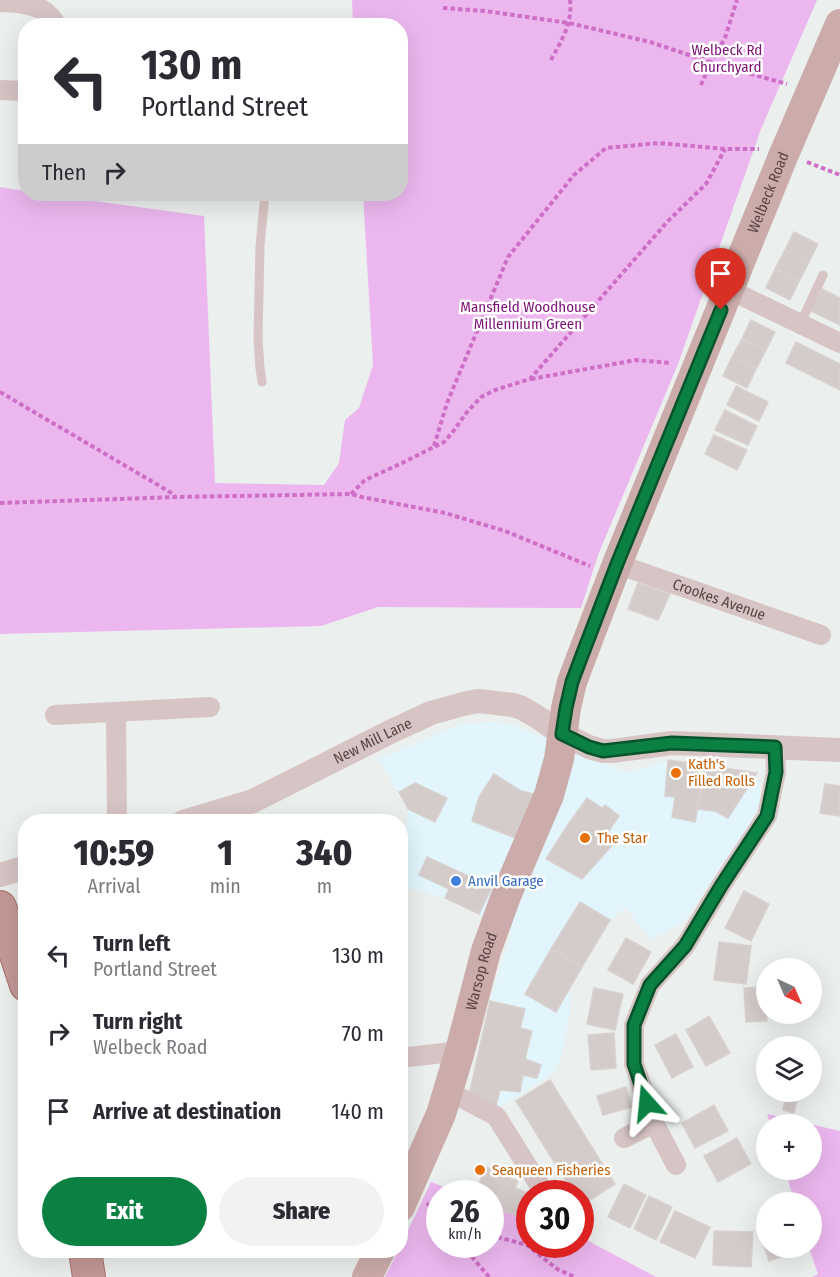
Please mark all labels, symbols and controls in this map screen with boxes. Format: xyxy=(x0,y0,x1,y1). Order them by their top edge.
text: 130 m xyxy=(141,40,242,90)
park label: Welbeck Rd Churchyard xyxy=(692,41,762,76)
icon: left xyxy=(42,42,120,120)
text: Portland Street xyxy=(141,91,308,123)
street label: Welbeck Road xyxy=(744,149,793,236)
icon: right xyxy=(98,156,131,189)
text: Then xyxy=(42,159,86,186)
pin xyxy=(695,248,746,310)
icon: arrive xyxy=(704,257,737,290)
park label: Mansfield Woodhouse Millennium Green xyxy=(460,298,596,333)
street label: Crookes Avenue xyxy=(670,575,768,624)
street label: New Mill Lane xyxy=(331,714,415,768)
place label: Kath's Filled Rolls xyxy=(688,755,755,790)
marker: Kath's Filled Rolls xyxy=(669,766,683,780)
place label: The Star xyxy=(597,829,648,847)
text: 10:59 xyxy=(74,831,154,875)
text: 1 xyxy=(218,831,233,875)
text: 340 xyxy=(296,831,352,875)
marker: The Star xyxy=(578,831,592,845)
place label: Anvil Garage xyxy=(468,872,544,890)
text: Arrival xyxy=(87,874,140,898)
text: min xyxy=(210,874,241,898)
text: m xyxy=(317,874,332,898)
marker: Anvil Garage xyxy=(449,874,463,888)
text: Turn left xyxy=(93,930,171,957)
street label: Warsop Road xyxy=(462,930,501,1012)
icon: left xyxy=(42,939,75,972)
text: 130 m xyxy=(332,942,384,969)
text: Portland Street xyxy=(93,957,217,981)
north arrow xyxy=(756,958,822,1024)
map controls xyxy=(756,958,822,1258)
text: Turn right xyxy=(93,1008,182,1035)
icon: right xyxy=(42,1017,75,1050)
text: 70 m xyxy=(342,1020,384,1047)
text: Welbeck Road xyxy=(93,1035,208,1059)
button: layers xyxy=(756,1036,822,1102)
position arrow xyxy=(615,1071,679,1135)
icon: arrive xyxy=(42,1095,75,1128)
text: Arrive at destination xyxy=(93,1098,281,1125)
text: 140 m xyxy=(331,1098,384,1125)
button: + xyxy=(756,1114,822,1180)
place label: Seaqueen Fisheries xyxy=(492,1161,611,1179)
marker: Seaqueen Fisheries xyxy=(473,1163,487,1177)
button: Exit xyxy=(42,1177,207,1246)
button: Share xyxy=(219,1177,384,1246)
speed limit sign: 30 xyxy=(516,1180,594,1258)
button: − xyxy=(756,1192,822,1258)
text: 26 xyxy=(450,1194,480,1230)
text: km/h xyxy=(448,1225,482,1243)

